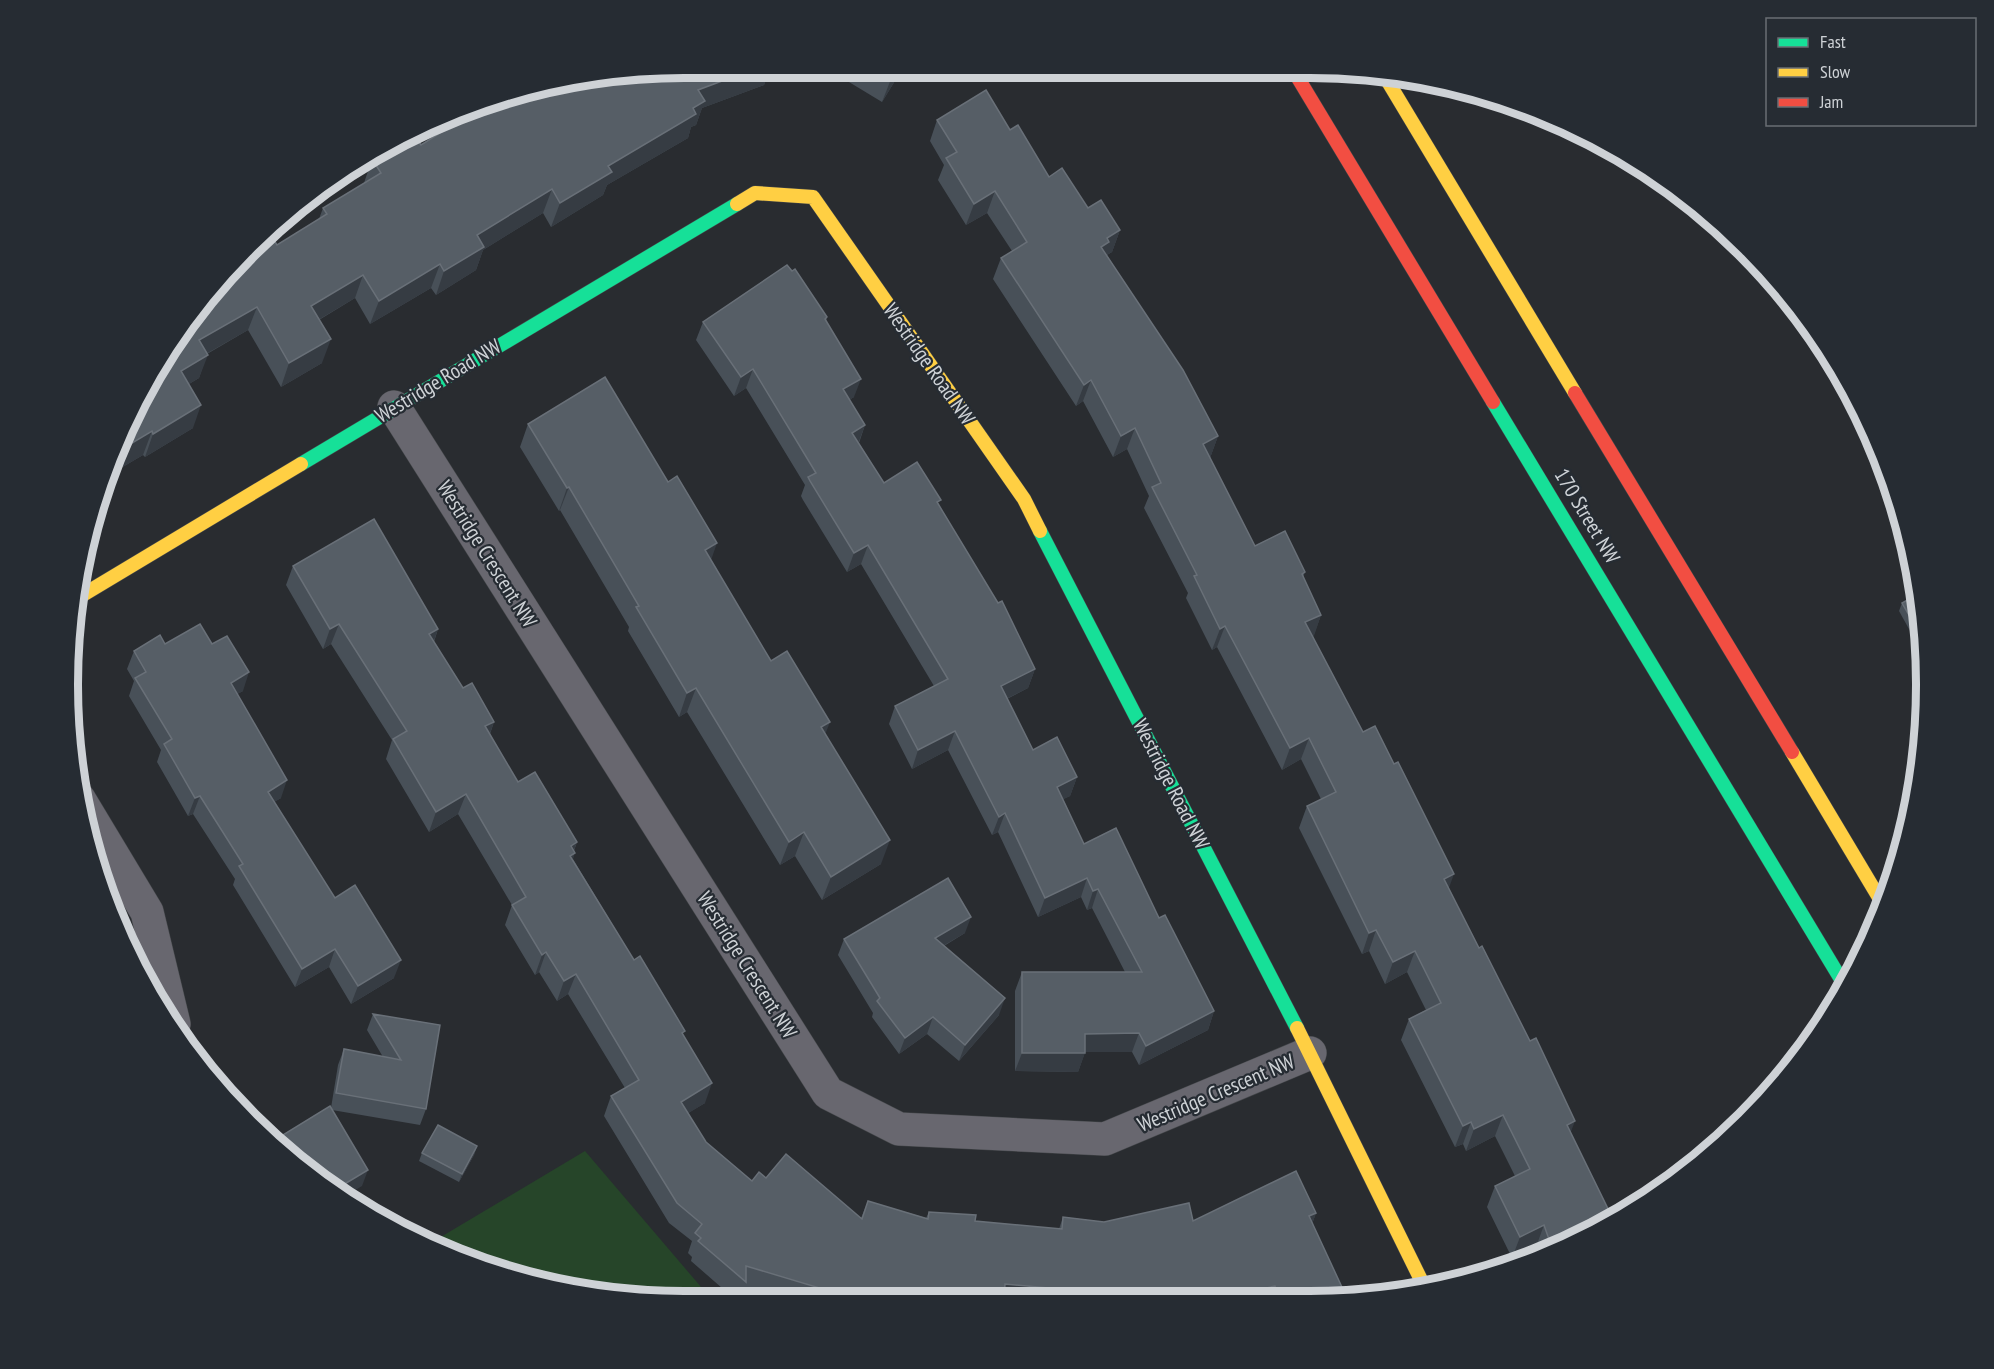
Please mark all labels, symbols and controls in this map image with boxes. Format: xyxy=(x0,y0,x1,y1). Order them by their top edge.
legend xyxy=(1766,18,1976,126)
text: Fast xyxy=(1820,30,1846,53)
text: Slow xyxy=(1820,60,1851,83)
text: Jam xyxy=(1819,90,1843,113)
street label: Westridge Road NW xyxy=(878,298,981,430)
street label: Westridge Road NW xyxy=(370,332,506,429)
street label: 170 Street NW xyxy=(1549,463,1626,568)
street label: Westridge Crescent NW xyxy=(431,475,543,632)
street label: Westridge Road NW xyxy=(1127,714,1216,853)
street label: Westridge Crescent NW xyxy=(691,886,803,1043)
street label: Westridge Crescent NW xyxy=(1133,1047,1298,1138)

